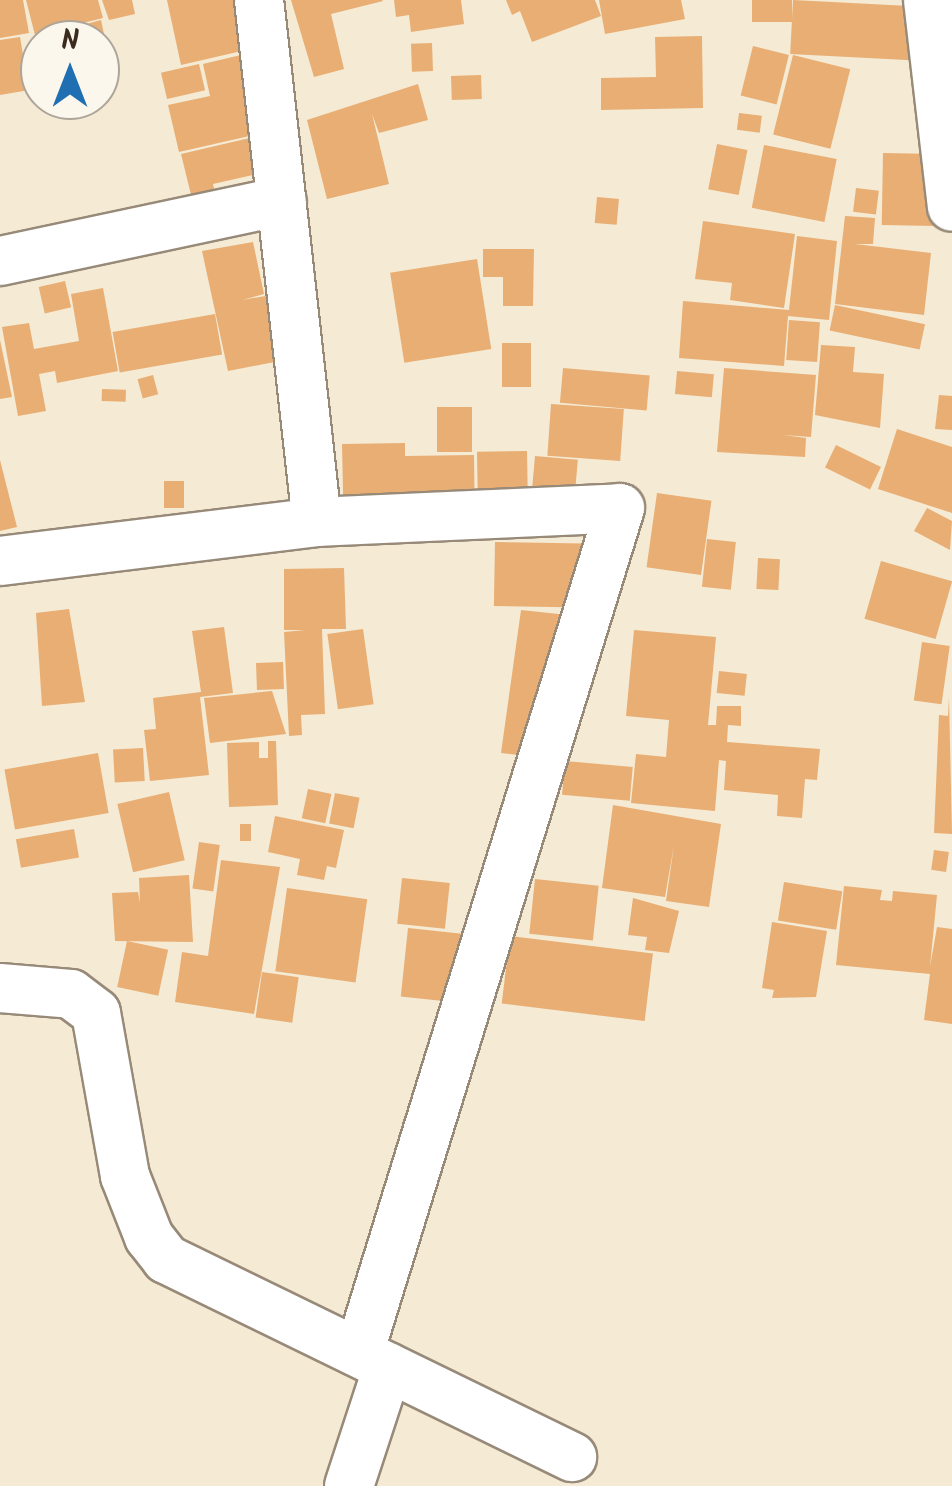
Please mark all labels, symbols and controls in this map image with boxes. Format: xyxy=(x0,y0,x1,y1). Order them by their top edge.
text: N xyxy=(61,19,79,64)
north arrow xyxy=(20,20,120,120)

